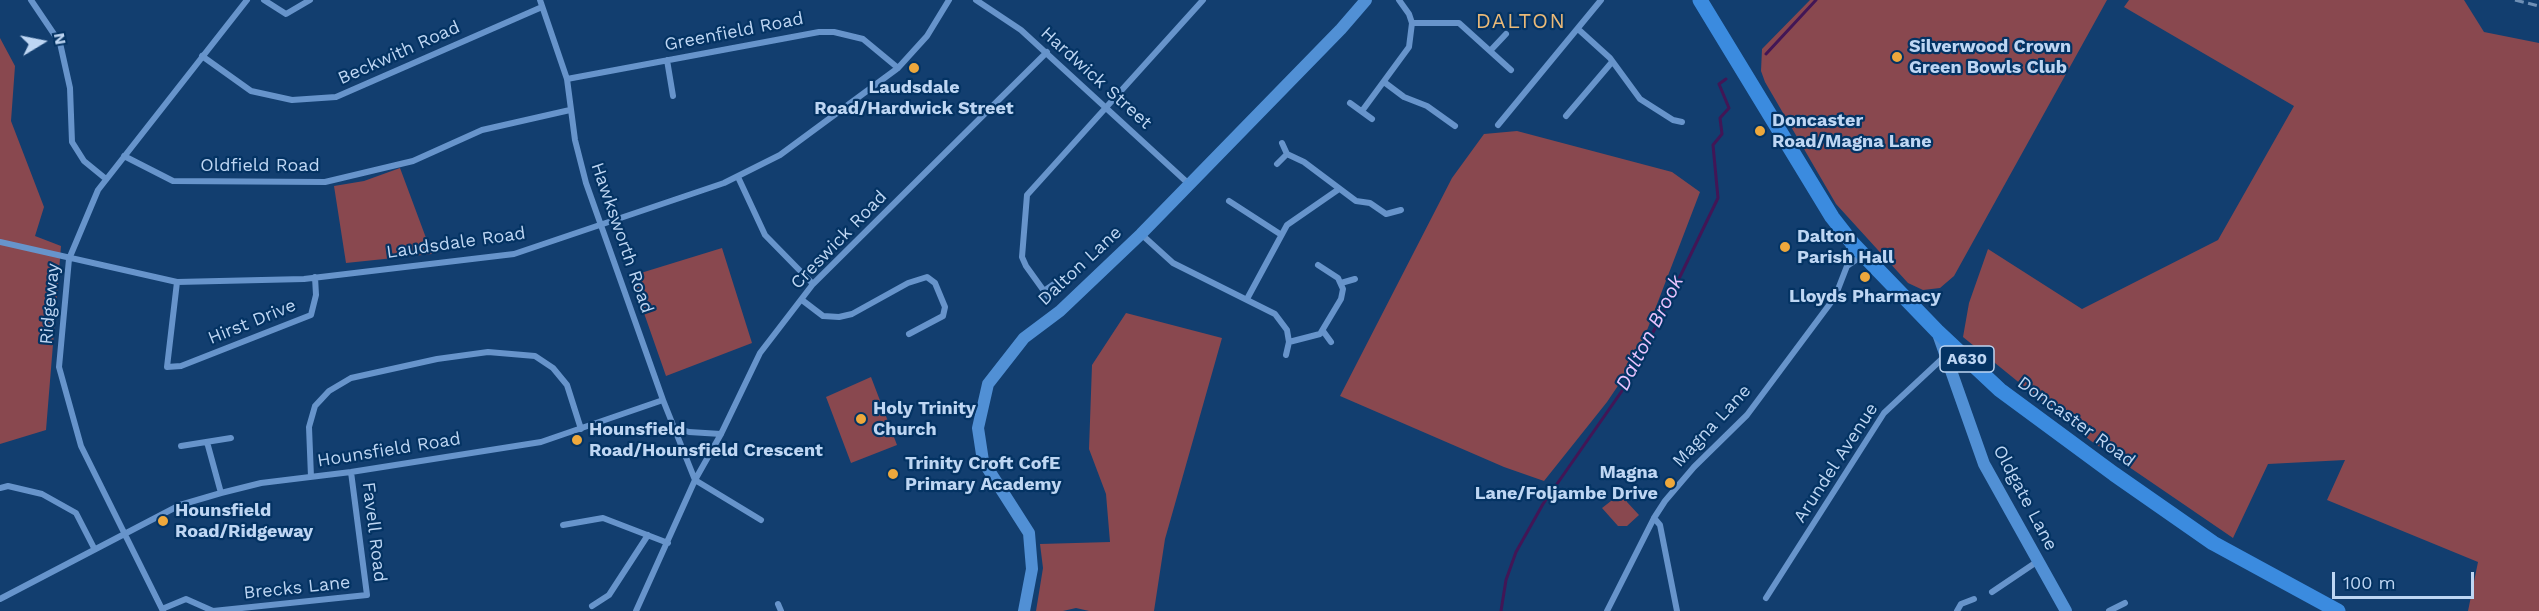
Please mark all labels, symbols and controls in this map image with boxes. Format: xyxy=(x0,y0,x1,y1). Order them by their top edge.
street label: Greenfield Road xyxy=(663,8,805,56)
district label: DALTON xyxy=(1476,9,1566,35)
north arrow xyxy=(12,12,72,72)
street label: Beckwith Road xyxy=(335,16,463,90)
street label: Hardwick Street xyxy=(1036,22,1156,134)
text: N xyxy=(50,31,71,46)
place label: Silverwood Crown Green Bowls Club xyxy=(1909,36,2071,78)
marker: Silverwood Crown Green Bowls Club xyxy=(1890,50,1904,64)
marker: Laudsdale Road/Hardwick Street xyxy=(907,61,921,75)
place label: Laudsdale Road/Hardwick Street xyxy=(814,77,1014,119)
place label: Doncaster Road/Magna Lane xyxy=(1772,110,1932,152)
marker: Doncaster Road/Magna Lane xyxy=(1753,124,1767,138)
street label: Oldfield Road xyxy=(200,155,320,177)
street label: Hawksworth Road xyxy=(586,160,658,316)
street label: Creswick Road xyxy=(786,186,892,294)
street label: Dalton Lane xyxy=(1034,222,1126,310)
street label: Laudsdale Road xyxy=(385,223,527,263)
place label: Dalton Parish Hall xyxy=(1797,226,1894,268)
marker: Dalton Parish Hall xyxy=(1778,240,1792,254)
street label: Ridgeway xyxy=(36,262,64,346)
marker: Lloyds Pharmacy xyxy=(1858,270,1872,284)
water label: Dalton Brook xyxy=(1611,272,1689,394)
place label: Lloyds Pharmacy xyxy=(1789,286,1941,308)
street label: Hirst Drive xyxy=(205,295,299,349)
road number: A630 xyxy=(1940,346,1994,372)
street label: Doncaster Road xyxy=(2013,372,2139,472)
street label: Magna Lane xyxy=(1668,380,1756,472)
place label: Holy Trinity Church xyxy=(873,398,976,440)
street label: Arundel Avenue xyxy=(1789,399,1883,527)
marker: Holy Trinity Church xyxy=(854,412,868,426)
place label: Hounsfield Road/Hounsfield Crescent xyxy=(589,419,823,462)
street label: Hounsfield Road xyxy=(316,428,462,472)
marker: Hounsfield Road/Hounsfield Crescent xyxy=(570,433,584,447)
street label: Oldgate Lane xyxy=(1988,442,2062,554)
place label: Trinity Croft CofE Primary Academy xyxy=(905,453,1061,496)
place label: Magna Lane/Foljambe Drive xyxy=(1475,462,1658,504)
marker: Trinity Croft CofE Primary Academy xyxy=(886,467,900,481)
marker: Magna Lane/Foljambe Drive xyxy=(1663,476,1677,490)
street label: Favell Road xyxy=(357,481,391,583)
place label: Hounsfield Road/Ridgeway xyxy=(175,500,313,542)
marker: Hounsfield Road/Ridgeway xyxy=(156,514,170,528)
scale bar xyxy=(2335,560,2478,598)
street label: Brecks Lane xyxy=(242,572,352,604)
text: 100 m xyxy=(2343,572,2396,593)

